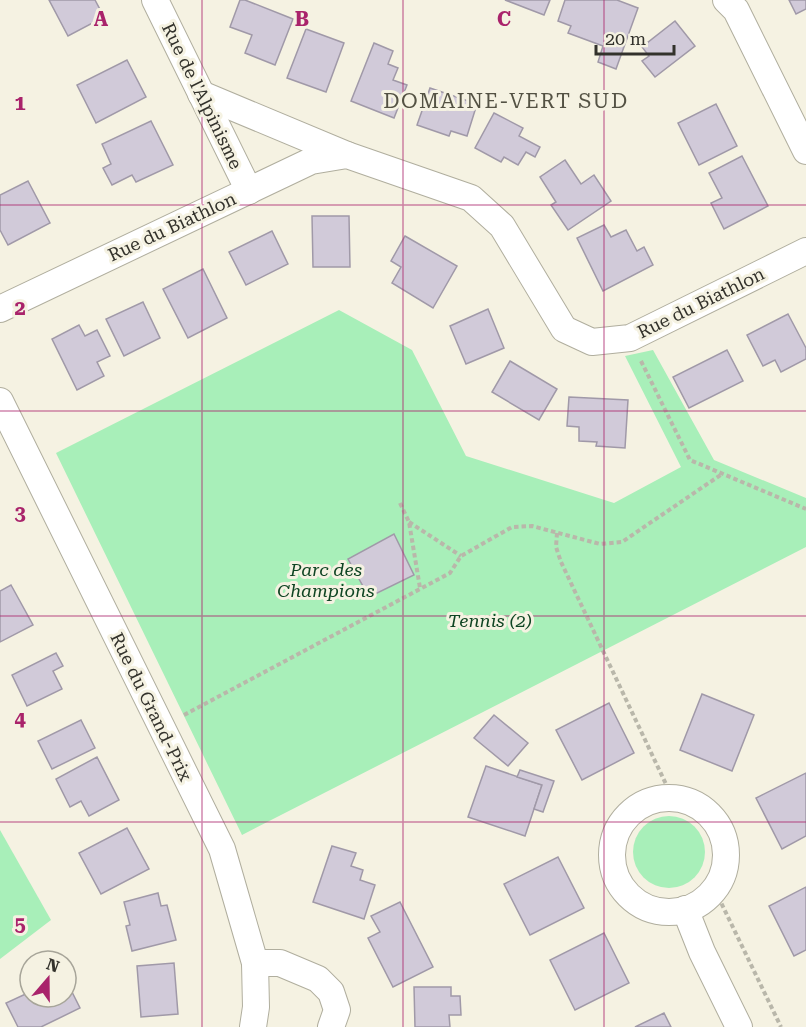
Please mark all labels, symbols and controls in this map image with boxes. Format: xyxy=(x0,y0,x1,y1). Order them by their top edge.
text: A xyxy=(94,7,109,31)
text: B xyxy=(295,7,309,31)
text: C xyxy=(497,7,511,31)
scale bar xyxy=(596,18,674,56)
street label: Rue de l'Alpinisme xyxy=(158,19,247,172)
text: 20 m xyxy=(605,28,646,49)
district label: DOMAINE-VERT SUD xyxy=(383,89,629,113)
text: 1 xyxy=(14,91,26,115)
street label: Rue du Biathlon xyxy=(104,188,239,265)
street label: Rue du Biathlon xyxy=(634,263,768,342)
text: 2 xyxy=(14,296,26,320)
text: 3 xyxy=(14,501,26,525)
park label: Parc des Champions xyxy=(277,559,375,601)
park label: Tennis (2) xyxy=(448,610,532,631)
street label: Rue du Grand-Prix xyxy=(106,629,197,785)
text: 4 xyxy=(14,707,26,731)
text: 5 xyxy=(14,912,26,936)
north arrow xyxy=(18,949,78,1009)
text: N xyxy=(44,954,62,976)

